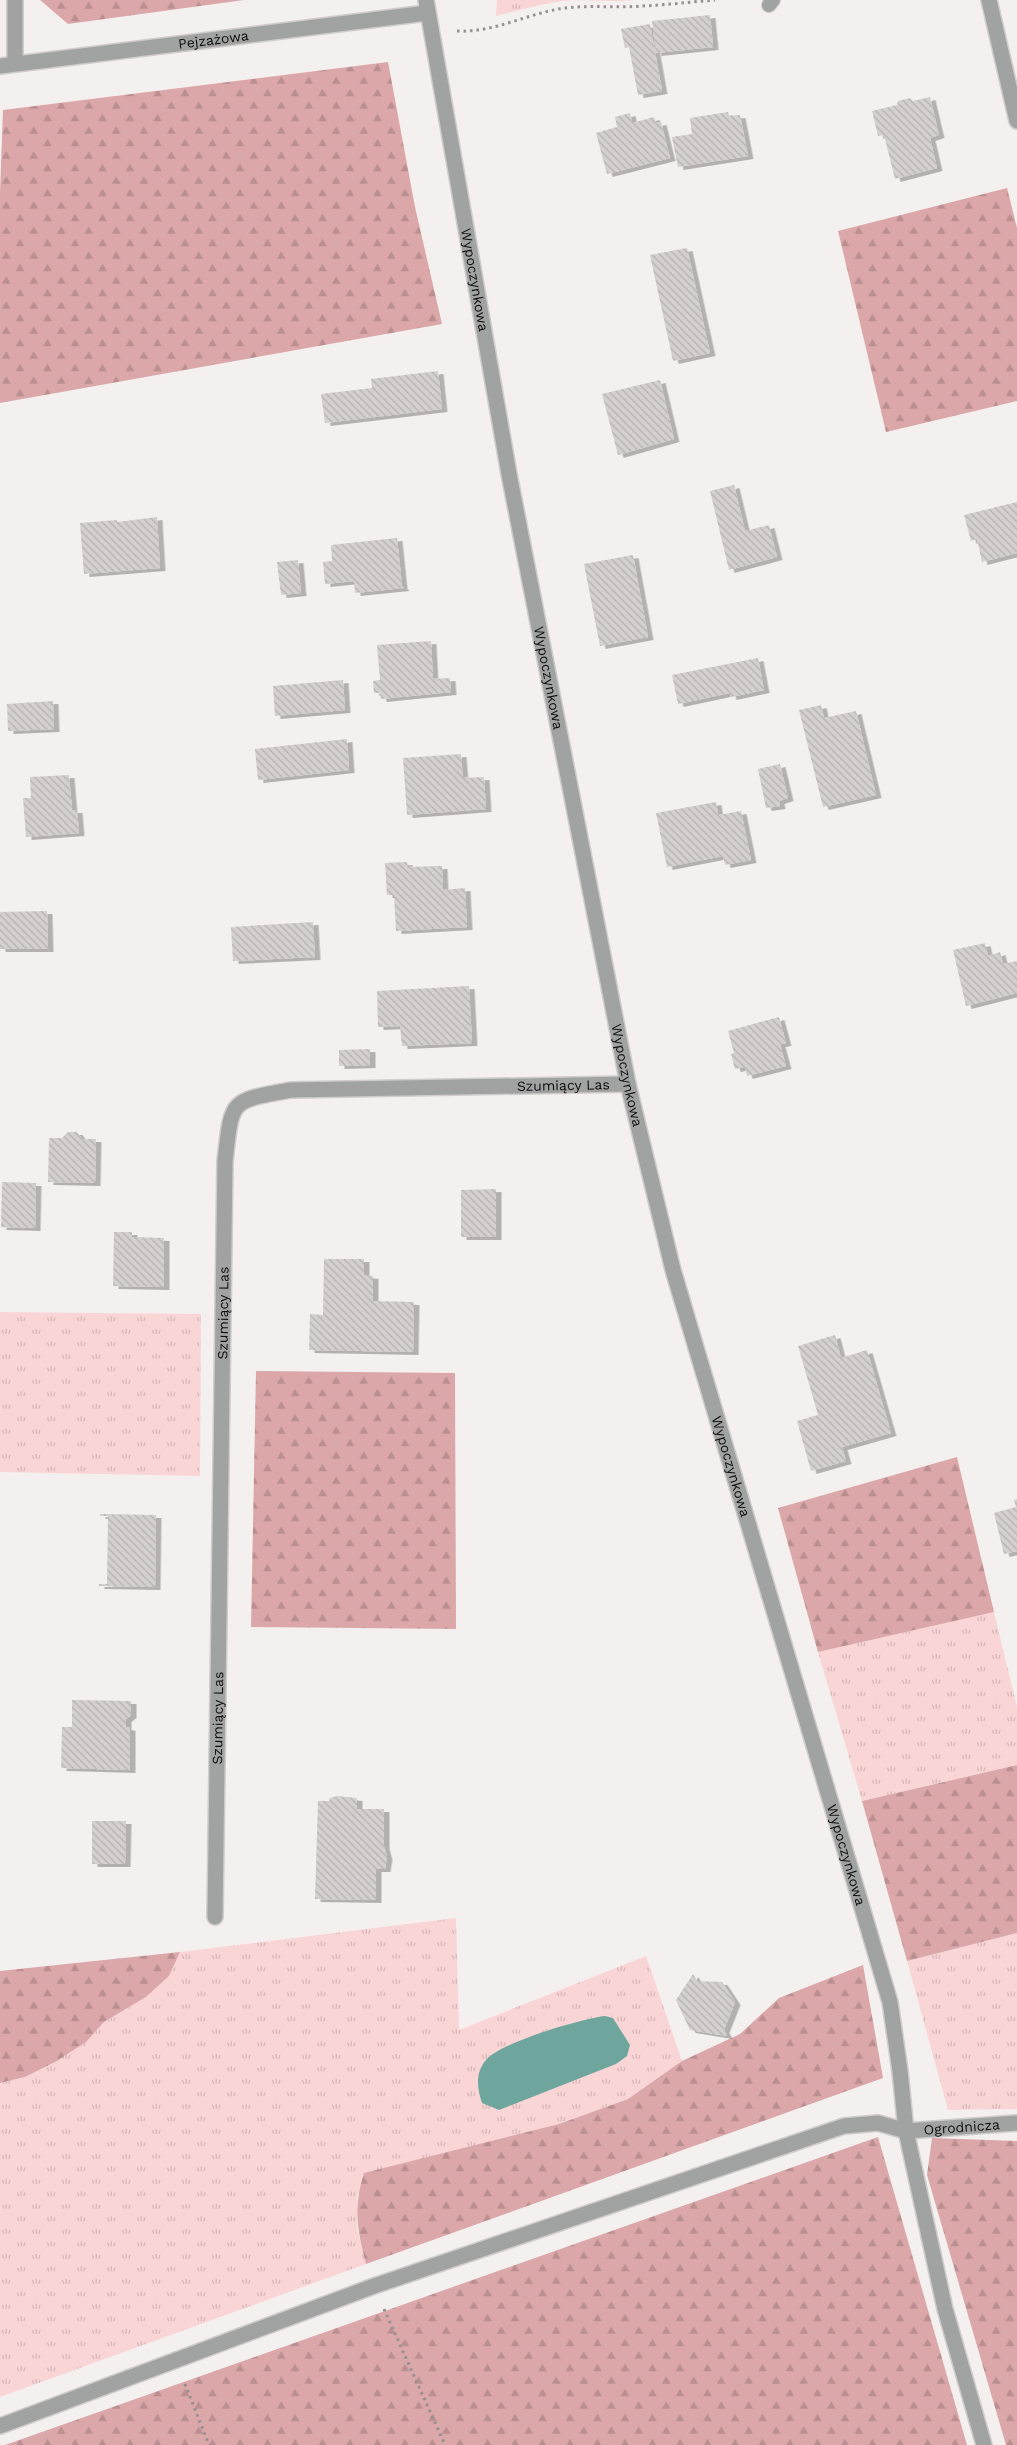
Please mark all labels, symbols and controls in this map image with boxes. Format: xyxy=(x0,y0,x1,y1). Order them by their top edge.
street label: Pejzażowa xyxy=(177,27,250,52)
street label: Wypoczynkowa xyxy=(458,227,492,333)
street label: Wypoczynkowa xyxy=(531,625,567,731)
street label: Wypoczynkowa xyxy=(608,1023,646,1128)
street label: Szumiący Las xyxy=(517,1076,610,1094)
street label: Szumiący Las xyxy=(214,1266,232,1360)
street label: Wypoczynkowa xyxy=(709,1414,754,1519)
street label: Szumiący Las xyxy=(209,1671,226,1765)
street label: Wypoczynkowa xyxy=(824,1802,869,1907)
street label: Ogrodnicza xyxy=(923,2116,1000,2138)

